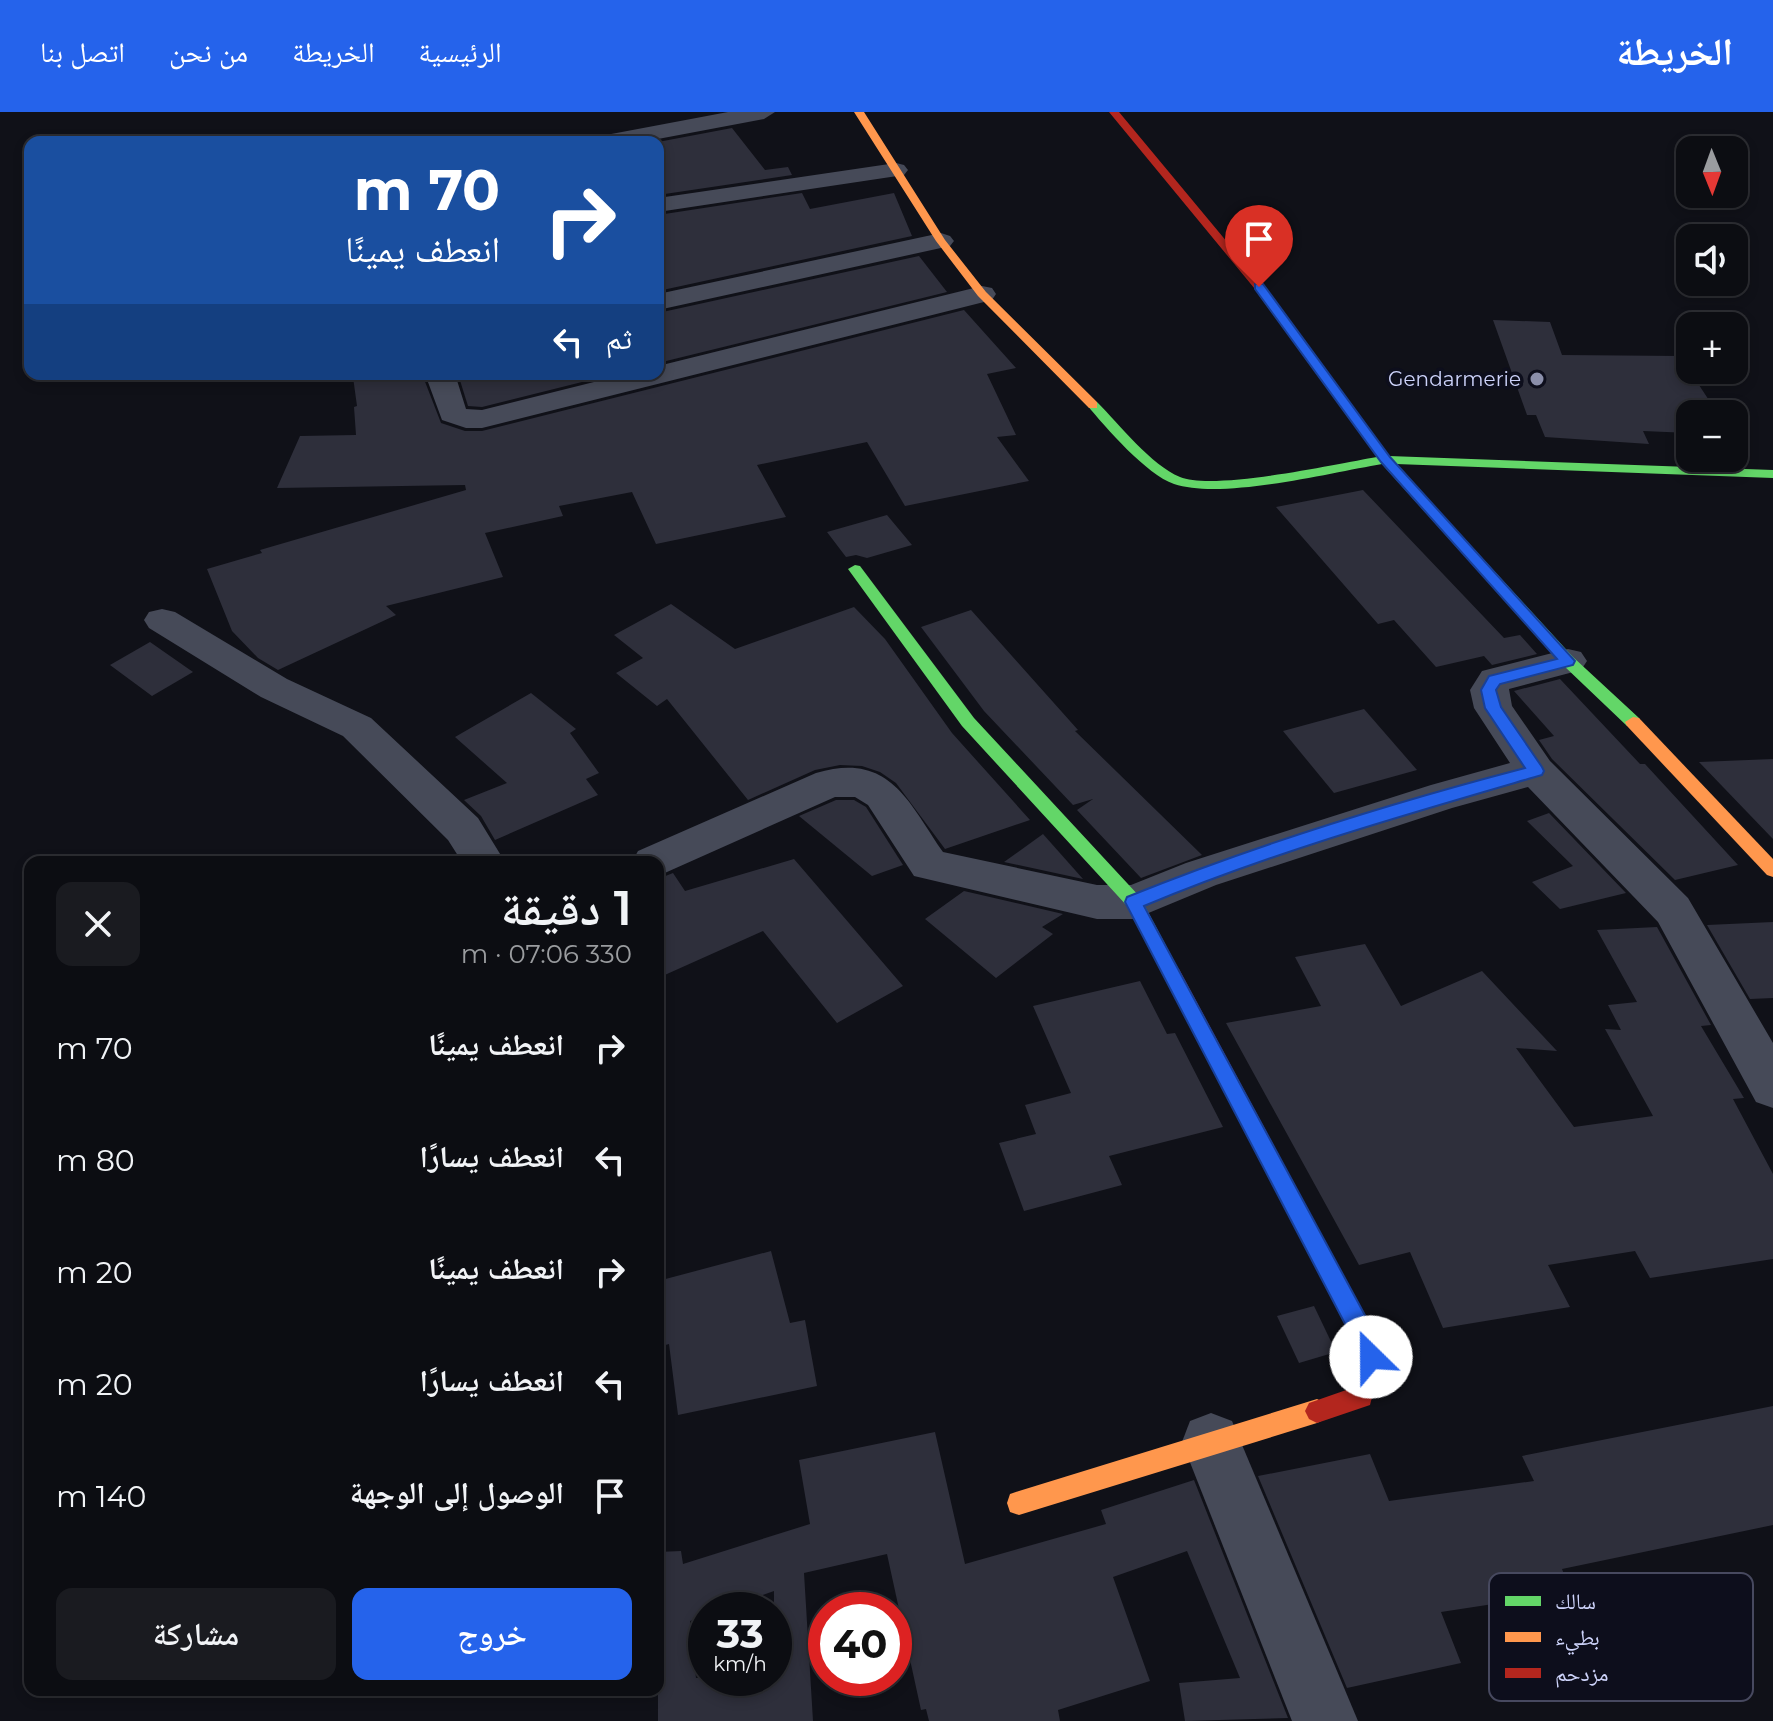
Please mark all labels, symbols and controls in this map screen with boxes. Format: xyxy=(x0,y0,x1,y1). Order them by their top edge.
text: الخريطة xyxy=(1616,28,1733,75)
text: اتصل بنا xyxy=(40,35,125,69)
text: من نحن xyxy=(169,35,248,69)
text: الخريطة xyxy=(292,35,375,69)
text: الرئيسية xyxy=(419,35,502,69)
north arrow xyxy=(1676,136,1748,208)
map controls xyxy=(1676,136,1748,472)
text: 70 m xyxy=(354,156,500,224)
icon: right xyxy=(528,168,632,272)
pin xyxy=(1225,205,1293,287)
icon: arrive xyxy=(1237,217,1281,261)
button: sound xyxy=(1676,224,1748,296)
text: انعطف يمينًا xyxy=(345,227,500,271)
button: + xyxy=(1676,312,1748,384)
icon: left xyxy=(546,320,590,364)
text: ثم xyxy=(606,320,632,357)
place label: Gendarmerie xyxy=(1388,367,1521,391)
marker: Gendarmerie xyxy=(1528,370,1546,388)
button: − xyxy=(1676,400,1748,472)
text: 1 دقيقة xyxy=(501,879,632,937)
button: close xyxy=(56,882,140,966)
text: 330 m · 07:06 xyxy=(461,938,632,970)
text: انعطف يمينًا xyxy=(428,1026,564,1063)
icon: right xyxy=(588,1026,632,1070)
text: 70 m xyxy=(56,1030,133,1067)
text: انعطف يسارًا xyxy=(419,1138,564,1175)
icon: left xyxy=(588,1138,632,1182)
text: 80 m xyxy=(56,1142,135,1179)
text: انعطف يمينًا xyxy=(428,1250,564,1287)
icon: right xyxy=(588,1250,632,1294)
text: 20 m xyxy=(56,1254,133,1291)
position arrow xyxy=(1329,1315,1413,1399)
text: انعطف يسارًا xyxy=(419,1362,564,1399)
icon: left xyxy=(588,1362,632,1406)
text: 20 m xyxy=(56,1366,133,1403)
text: الوصول إلى الوجهة xyxy=(350,1474,564,1511)
icon: arrive xyxy=(588,1474,632,1518)
text: 140 m xyxy=(56,1478,146,1515)
legend xyxy=(1489,1573,1753,1701)
button: مشاركة xyxy=(56,1588,336,1680)
button: خروج xyxy=(352,1588,632,1680)
text: سالك xyxy=(1555,1588,1596,1615)
speed limit sign: 40 xyxy=(808,1592,912,1696)
text: 33 xyxy=(716,1609,764,1658)
text: بطيء xyxy=(1555,1624,1600,1655)
text: km/h xyxy=(713,1652,767,1676)
text: مزدحم xyxy=(1555,1660,1609,1688)

